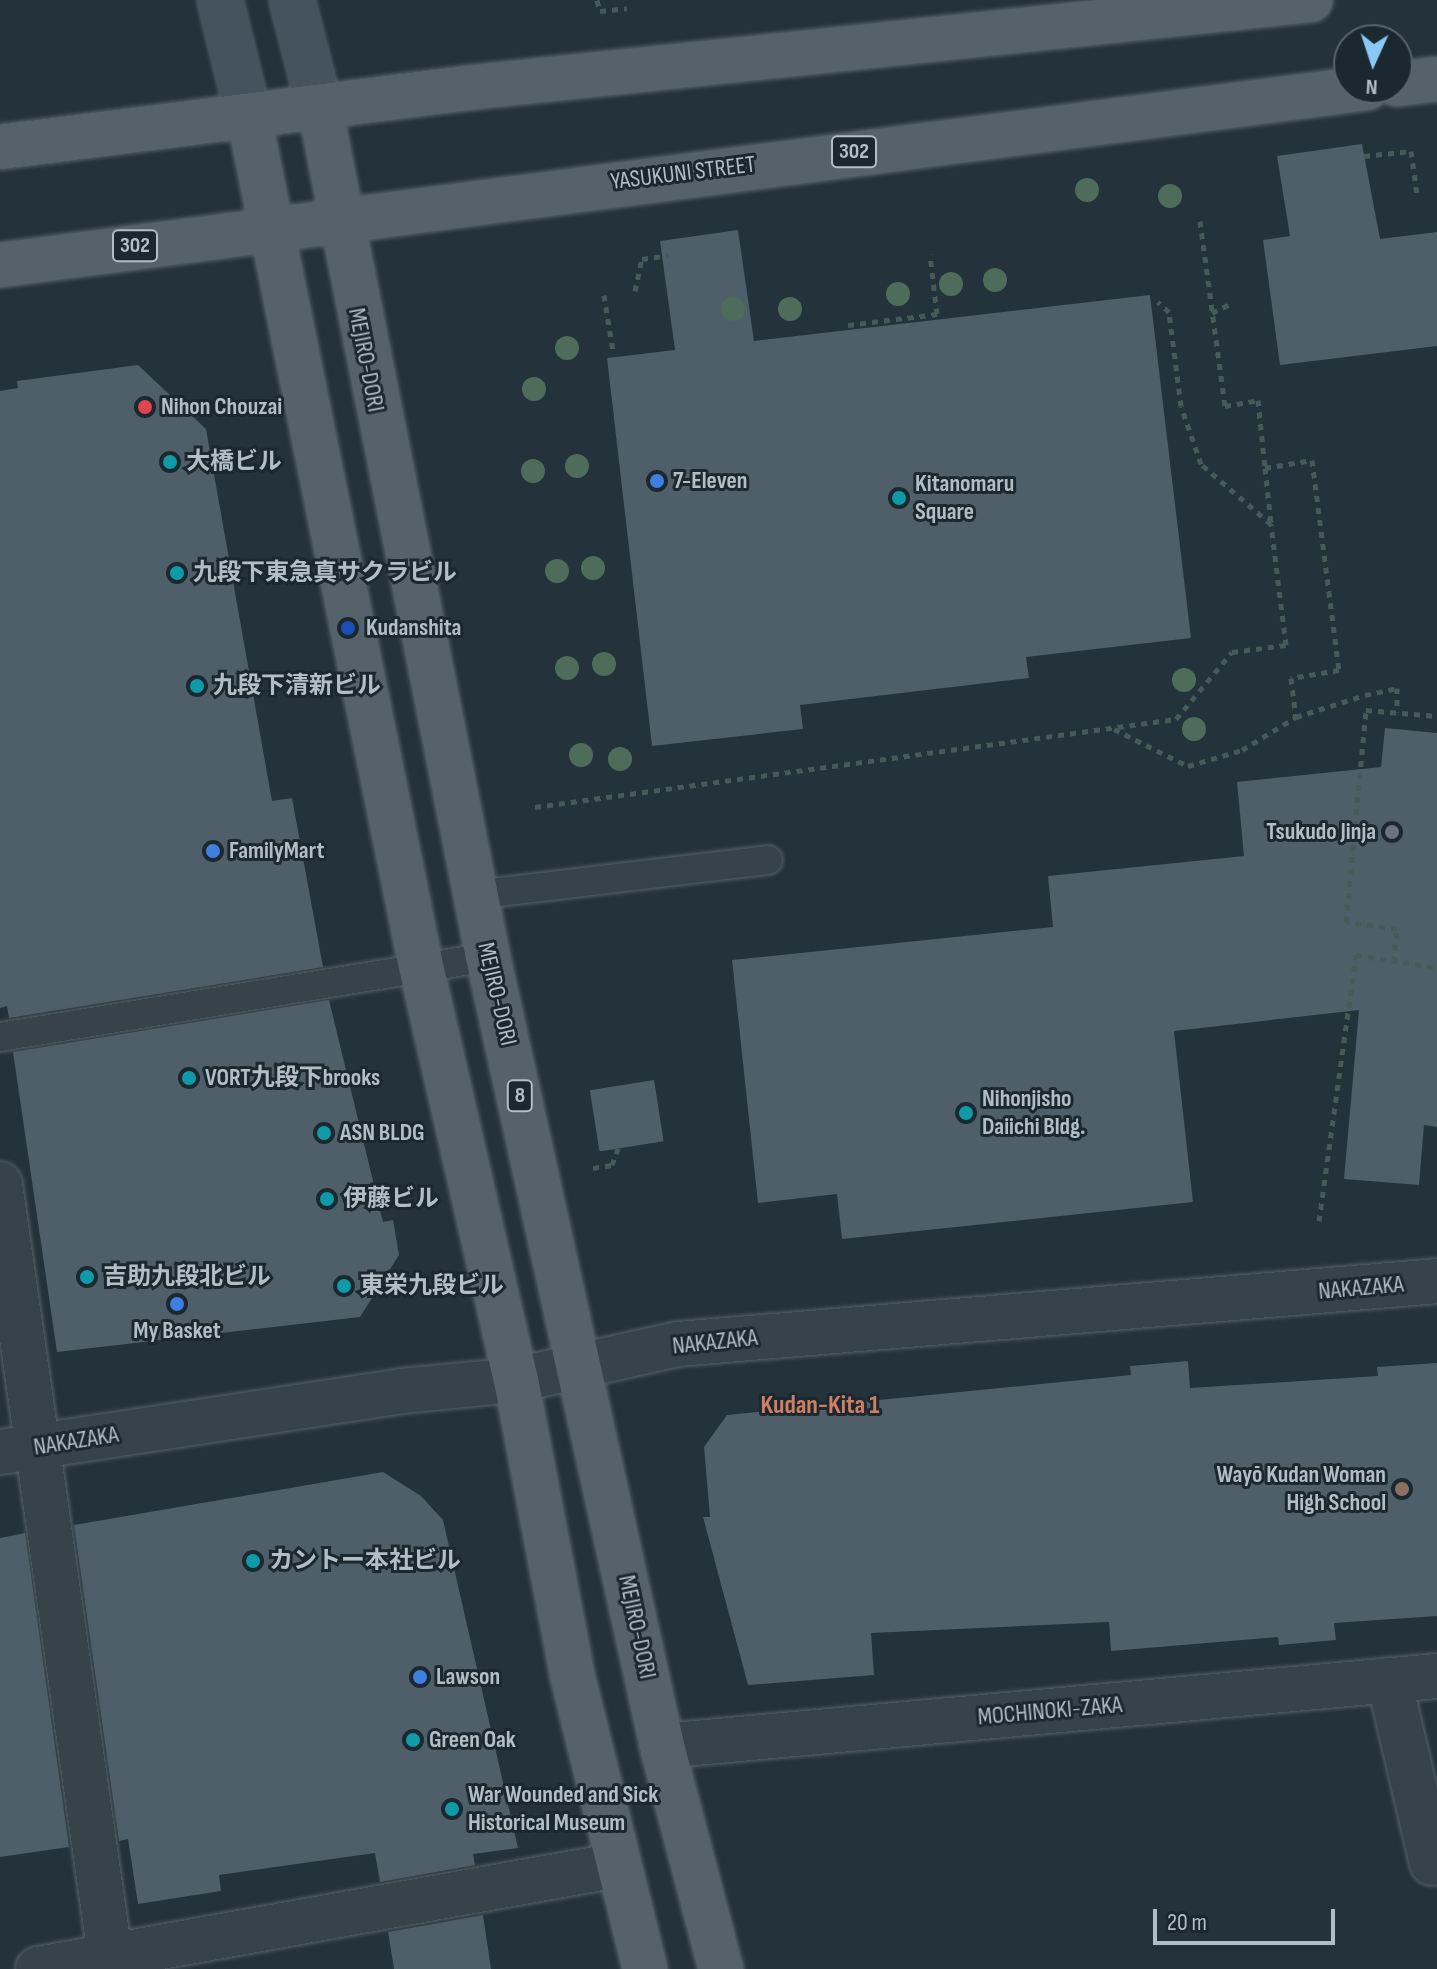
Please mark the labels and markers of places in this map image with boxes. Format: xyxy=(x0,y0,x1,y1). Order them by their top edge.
place label: Nihon Chouzai xyxy=(161,393,282,421)
marker: Nihon Chouzai xyxy=(136,398,154,416)
place label: 大橋ビル xyxy=(186,448,282,476)
marker: 大橋ビル xyxy=(161,453,179,471)
place label: 7-Eleven xyxy=(673,467,747,495)
place label: Kitanomaru Square xyxy=(915,470,1014,526)
marker: 7-Eleven xyxy=(648,472,666,490)
marker: Kitanomaru Square xyxy=(890,489,908,507)
place label: 九段下東急真サクラビル xyxy=(193,559,457,587)
marker: 九段下東急真サクラビル xyxy=(168,564,186,582)
place label: Kudanshita xyxy=(366,614,461,642)
marker: Kudanshita xyxy=(337,617,359,639)
place label: 九段下清新ビル xyxy=(213,672,381,700)
marker: 九段下清新ビル xyxy=(188,677,206,695)
place label: Tsukudo Jinja xyxy=(1266,818,1376,846)
marker: Tsukudo Jinja xyxy=(1383,823,1401,841)
place label: FamilyMart xyxy=(229,837,324,865)
marker: FamilyMart xyxy=(204,842,222,860)
place label: VORT九段下brooks xyxy=(205,1064,380,1092)
marker: VORT九段下brooks xyxy=(180,1069,198,1087)
place label: Nihonjisho Daiichi Bldg. xyxy=(982,1085,1085,1141)
marker: Nihonjisho Daiichi Bldg. xyxy=(957,1104,975,1122)
place label: ASN BLDG xyxy=(340,1119,425,1147)
marker: ASN BLDG xyxy=(315,1124,333,1142)
place label: 伊藤ビル xyxy=(343,1185,439,1213)
marker: 伊藤ビル xyxy=(318,1190,336,1208)
place label: 吉助九段北ビル xyxy=(103,1263,271,1291)
marker: 吉助九段北ビル xyxy=(78,1268,96,1286)
place label: 東栄九段ビル xyxy=(360,1272,504,1300)
marker: 東栄九段ビル xyxy=(335,1277,353,1295)
marker: My Basket xyxy=(168,1295,186,1313)
place label: My Basket xyxy=(133,1317,221,1345)
place label: Wayō Kudan Woman High School xyxy=(1217,1461,1386,1517)
marker: Wayō Kudan Woman High School xyxy=(1393,1480,1411,1498)
place label: カントー本社ビル xyxy=(269,1547,461,1575)
marker: カントー本社ビル xyxy=(244,1552,262,1570)
place label: Lawson xyxy=(436,1663,500,1691)
marker: Lawson xyxy=(411,1668,429,1686)
place label: Green Oak xyxy=(429,1726,516,1754)
marker: Green Oak xyxy=(404,1731,422,1749)
place label: War Wounded and Sick Historical Museum xyxy=(468,1781,658,1837)
marker: War Wounded and Sick Historical Museum xyxy=(443,1800,461,1818)

